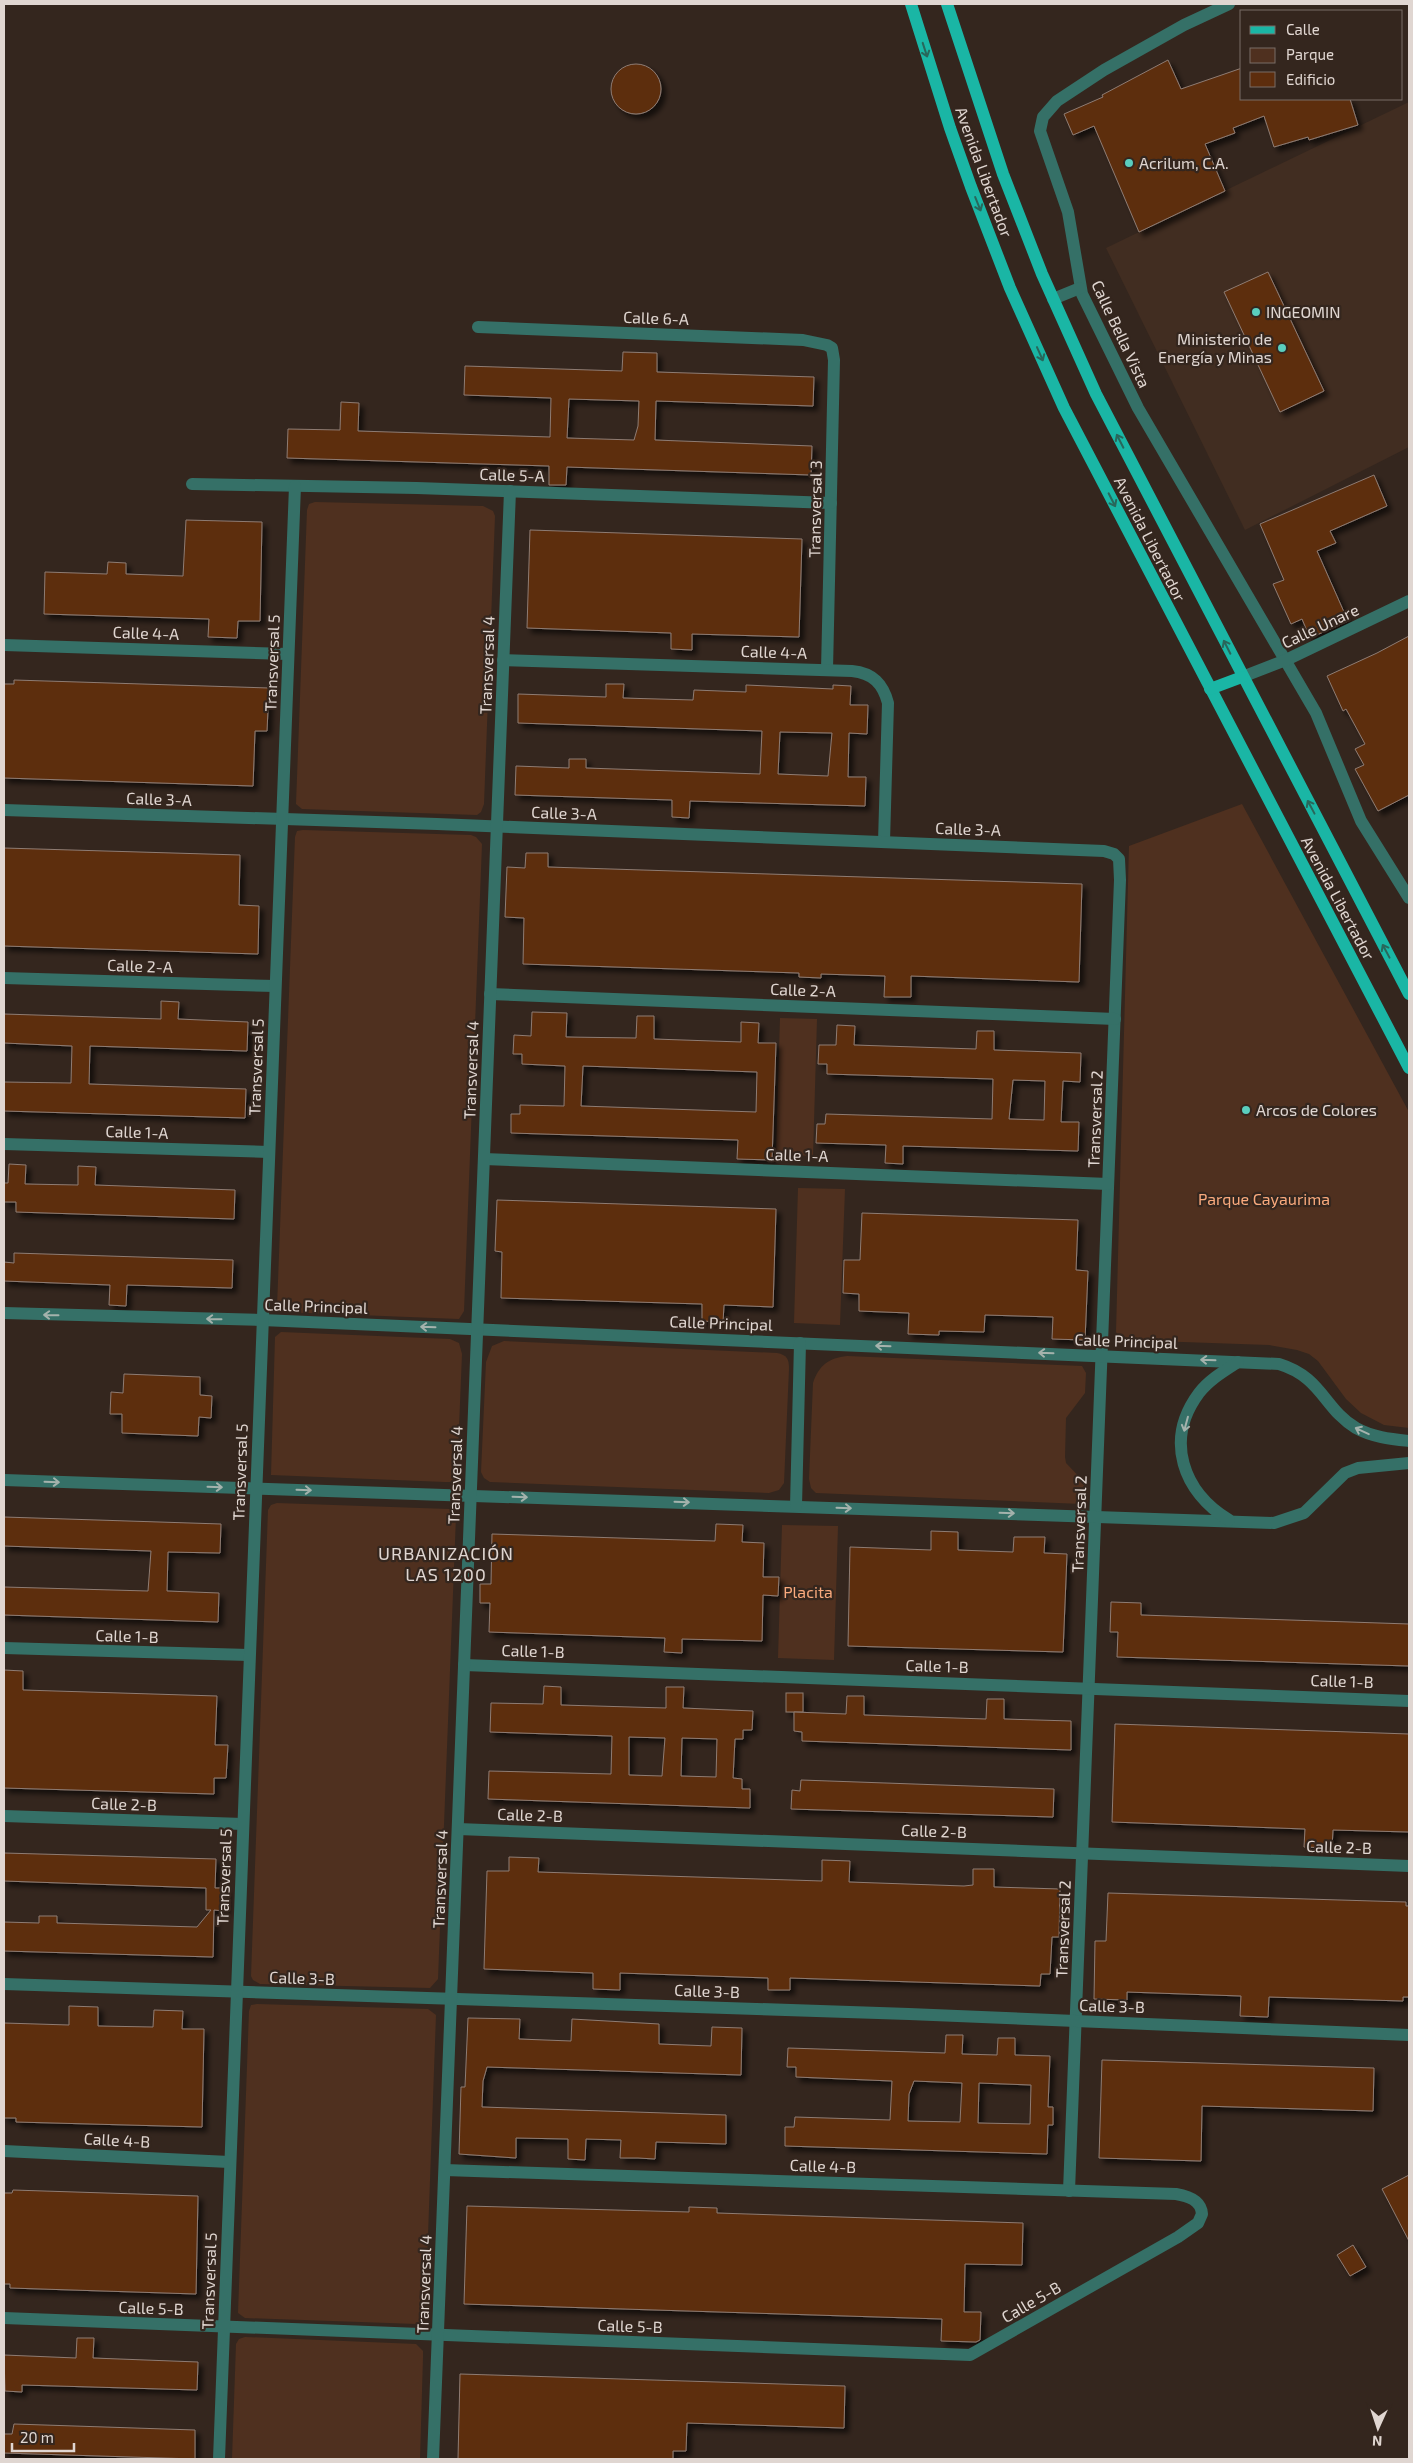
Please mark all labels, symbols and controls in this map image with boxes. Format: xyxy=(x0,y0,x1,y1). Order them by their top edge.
legend xyxy=(1240,10,1403,100)
text: Calle xyxy=(1286,20,1320,38)
one-way arrow xyxy=(921,42,930,58)
text: Parque xyxy=(1286,45,1334,63)
text: Edificio xyxy=(1286,70,1335,88)
street label: Avenida Libertador xyxy=(952,104,1017,240)
place label: Acrilum, C.A. xyxy=(1139,153,1229,172)
marker: Acrilum, C.A. xyxy=(1123,157,1135,169)
one-way arrow xyxy=(973,196,983,211)
street label: Calle Bella Vista xyxy=(1088,277,1155,390)
place label: INGEOMIN xyxy=(1266,302,1341,321)
marker: INGEOMIN xyxy=(1250,306,1262,318)
street label: Calle 6-A xyxy=(623,307,689,328)
place label: Ministerio de Energía y Minas xyxy=(1158,329,1272,366)
marker: Ministerio de Energía y Minas xyxy=(1276,342,1288,354)
one-way arrow xyxy=(1036,346,1045,361)
one-way arrow xyxy=(1115,434,1124,449)
street label: Transversal 3 xyxy=(804,460,825,558)
street label: Calle 5-A xyxy=(479,464,545,485)
street label: Avenida Libertador xyxy=(1111,473,1190,605)
one-way arrow xyxy=(1108,492,1117,507)
street label: Calle Unare xyxy=(1278,599,1361,652)
street label: Transversal 5 xyxy=(260,614,283,712)
street label: Transversal 4 xyxy=(475,615,498,715)
street label: Calle 4-A xyxy=(112,622,180,643)
one-way arrow xyxy=(1222,640,1232,655)
street label: Calle 4-A xyxy=(740,641,808,662)
street label: Calle 3-A xyxy=(126,788,192,809)
one-way arrow xyxy=(1305,800,1315,815)
street label: Calle 3-A xyxy=(531,802,597,823)
street label: Calle 3-A xyxy=(935,818,1001,839)
street label: Avenida Libertador xyxy=(1298,833,1379,963)
one-way arrow xyxy=(1381,944,1391,958)
street label: Calle 2-A xyxy=(107,955,173,976)
street label: Calle 2-A xyxy=(770,979,836,1000)
street label: Transversal 5 xyxy=(244,1018,267,1116)
street label: Transversal 4 xyxy=(459,1020,482,1120)
street label: Transversal 2 xyxy=(1083,1070,1106,1168)
place label: Arcos de Colores xyxy=(1256,1100,1377,1119)
marker: Arcos de Colores xyxy=(1240,1104,1252,1116)
street label: Calle 1-A xyxy=(105,1121,169,1142)
street label: Calle 1-A xyxy=(765,1144,829,1165)
park label: Parque Cayaurima xyxy=(1198,1189,1330,1208)
street label: Calle Principal xyxy=(264,1294,368,1317)
one-way arrow xyxy=(43,1310,59,1319)
street label: Calle Principal xyxy=(669,1311,773,1334)
one-way arrow xyxy=(206,1314,222,1323)
one-way arrow xyxy=(421,1322,437,1332)
street label: Calle Principal xyxy=(1074,1329,1178,1352)
one-way arrow xyxy=(876,1342,892,1351)
one-way arrow xyxy=(1038,1349,1054,1358)
one-way arrow xyxy=(1200,1356,1216,1365)
one-way arrow xyxy=(1180,1415,1190,1431)
street label: Transversal 5 xyxy=(228,1423,251,1521)
street label: Transversal 4 xyxy=(443,1425,466,1525)
one-way arrow xyxy=(1355,1425,1370,1435)
street label: Transversal 2 xyxy=(1067,1475,1090,1573)
one-way arrow xyxy=(44,1477,60,1487)
one-way arrow xyxy=(206,1482,223,1492)
one-way arrow xyxy=(296,1485,312,1495)
one-way arrow xyxy=(511,1492,527,1502)
one-way arrow xyxy=(674,1498,690,1507)
one-way arrow xyxy=(836,1503,852,1513)
one-way arrow xyxy=(999,1509,1015,1518)
district label: URBANIZACIÓN LAS 1200 xyxy=(378,1542,514,1585)
park label: Placita xyxy=(783,1582,833,1601)
street label: Calle 1-B xyxy=(95,1625,159,1646)
street label: Calle 1-B xyxy=(501,1640,565,1661)
street label: Calle 1-B xyxy=(905,1655,969,1676)
street label: Calle 1-B xyxy=(1310,1670,1374,1691)
street label: Calle 2-B xyxy=(91,1793,157,1814)
street label: Calle 2-B xyxy=(497,1804,563,1825)
street label: Calle 2-B xyxy=(901,1820,967,1841)
street label: Transversal 5 xyxy=(212,1828,235,1926)
street label: Transversal 4 xyxy=(428,1829,451,1929)
street label: Calle 2-B xyxy=(1306,1836,1372,1857)
street label: Transversal 2 xyxy=(1051,1880,1074,1978)
street label: Calle 3-B xyxy=(269,1967,335,1988)
street label: Calle 3-B xyxy=(674,1980,740,2001)
street label: Calle 3-B xyxy=(1079,1995,1145,2016)
street label: Calle 4-B xyxy=(83,2128,151,2151)
street label: Calle 4-B xyxy=(789,2155,857,2176)
street label: Transversal 5 xyxy=(197,2232,220,2330)
street label: Transversal 4 xyxy=(412,2234,435,2334)
street label: Calle 5-B xyxy=(998,2277,1064,2326)
street label: Calle 5-B xyxy=(118,2297,184,2318)
street label: Calle 5-B xyxy=(597,2315,663,2336)
north arrow xyxy=(1353,2403,1403,2453)
scale bar xyxy=(12,2420,75,2452)
text: 20 m xyxy=(20,2428,54,2446)
text: N xyxy=(1372,2433,1383,2450)

